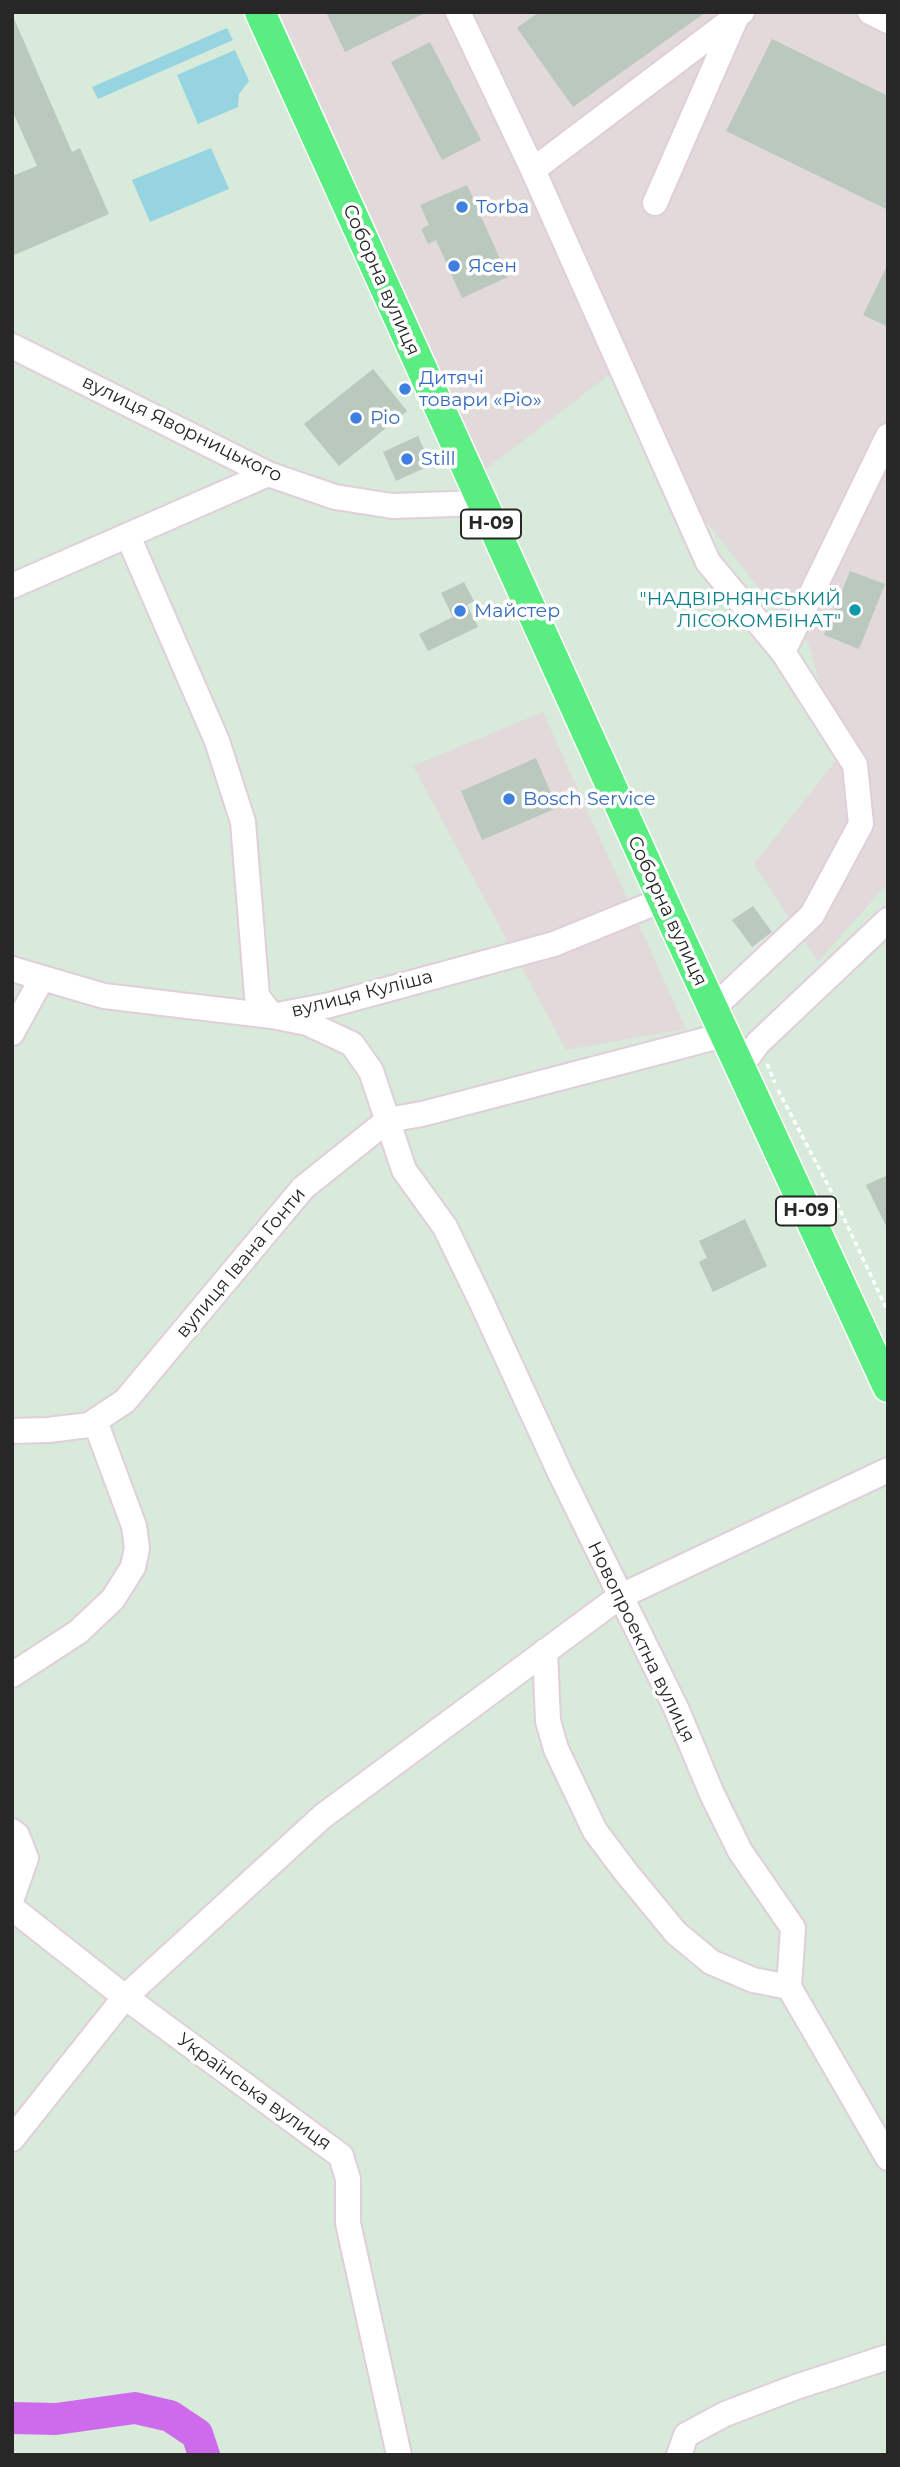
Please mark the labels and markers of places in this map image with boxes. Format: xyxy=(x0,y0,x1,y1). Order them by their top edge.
place label: Torba xyxy=(476,196,529,218)
marker: Torba xyxy=(454,199,470,215)
place label: Ясен xyxy=(468,255,517,277)
marker: Ясен xyxy=(446,258,462,274)
place label: Дитячі товари «Ріо» xyxy=(419,367,542,411)
marker: Дитячі товари «Ріо» xyxy=(397,381,413,397)
place label: Ріо xyxy=(370,407,400,429)
marker: Ріо xyxy=(348,410,364,426)
place label: Still xyxy=(421,448,456,470)
marker: Still xyxy=(399,451,415,467)
place label: "НАДВІРНЯНСЬКИЙ ЛІСОКОМБІНАТ" xyxy=(640,588,841,632)
place label: Майстер xyxy=(474,600,560,622)
marker: "НАДВІРНЯНСЬКИЙ ЛІСОКОМБІНАТ" xyxy=(847,602,863,618)
marker: Майстер xyxy=(452,603,468,619)
place label: Bosch Service xyxy=(523,788,655,810)
marker: Bosch Service xyxy=(501,791,517,807)

